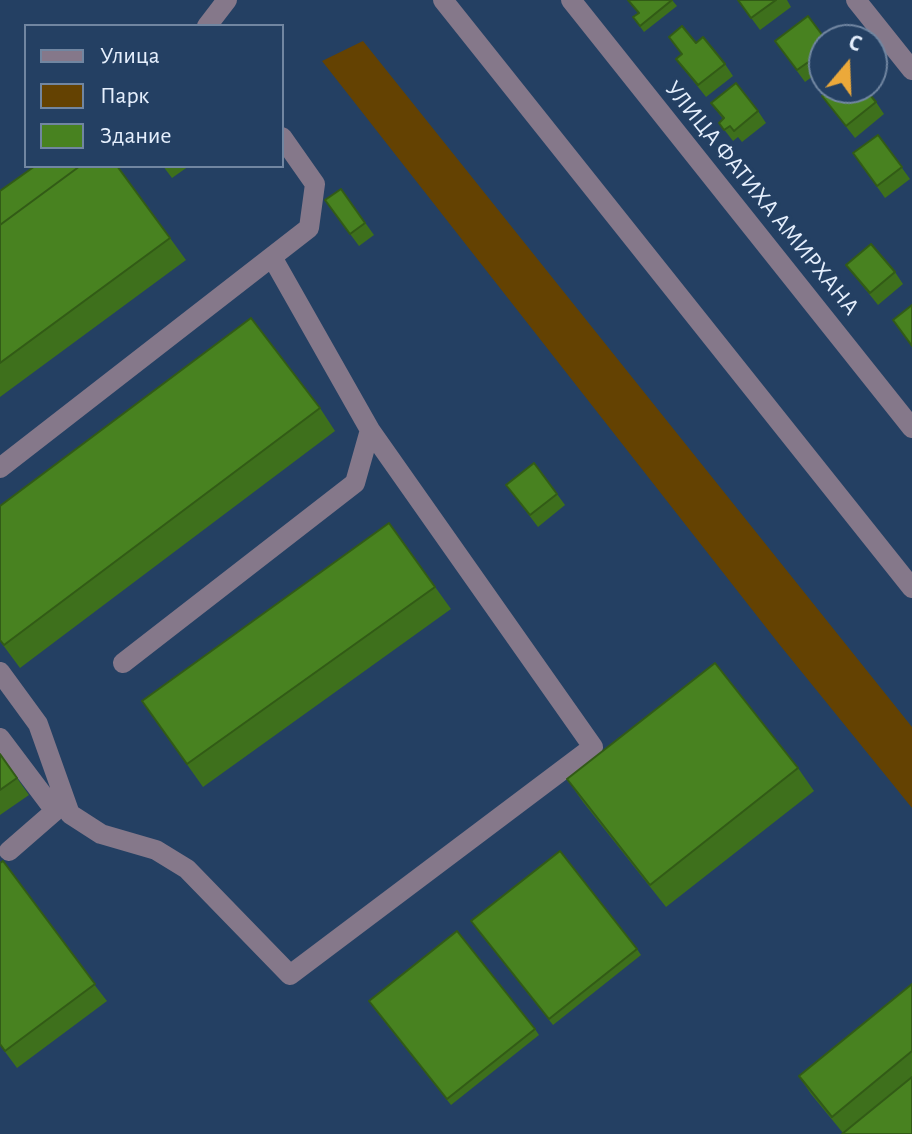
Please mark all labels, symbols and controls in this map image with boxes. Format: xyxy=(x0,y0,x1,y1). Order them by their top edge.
legend xyxy=(24,24,284,168)
north arrow xyxy=(808,24,888,104)
text: С xyxy=(846,31,864,56)
text: Улица xyxy=(100,44,160,68)
street label: УЛИЦА ФАТИХА АМИРХАНА xyxy=(659,75,865,321)
text: Парк xyxy=(100,84,149,108)
text: Здание xyxy=(100,124,171,148)

